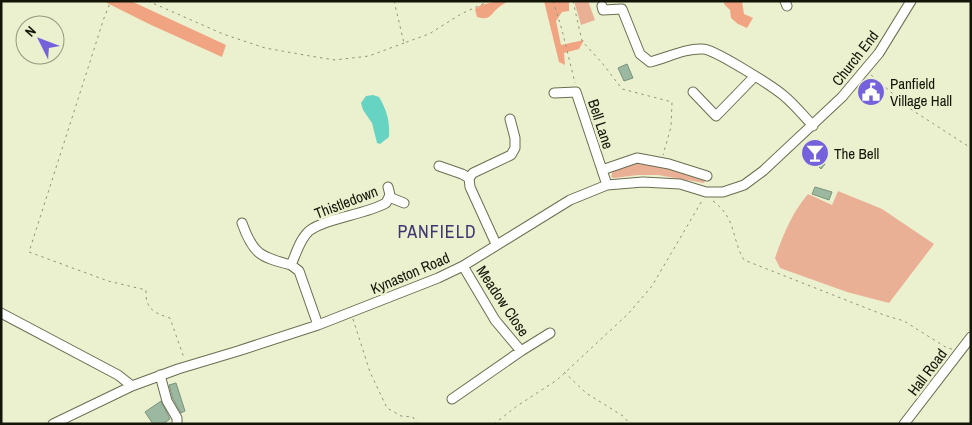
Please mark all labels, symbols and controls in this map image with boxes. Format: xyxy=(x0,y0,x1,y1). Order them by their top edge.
north arrow xyxy=(15,15,65,65)
text: N xyxy=(21,22,40,40)
street label: Church End xyxy=(827,26,883,90)
place label: Panfield Village Hall xyxy=(890,73,952,111)
public building icon: Panfield Village Hall xyxy=(856,77,886,107)
street label: Bell Lane xyxy=(583,96,619,152)
bar icon: The Bell xyxy=(800,138,830,168)
place label: The Bell xyxy=(834,143,879,164)
street label: Thistledown xyxy=(311,180,381,224)
district label: PANFIELD xyxy=(397,219,477,244)
street label: Kynaston Road xyxy=(367,247,453,299)
street label: Meadow Close xyxy=(472,261,535,341)
street label: Hall Road xyxy=(902,344,952,400)

